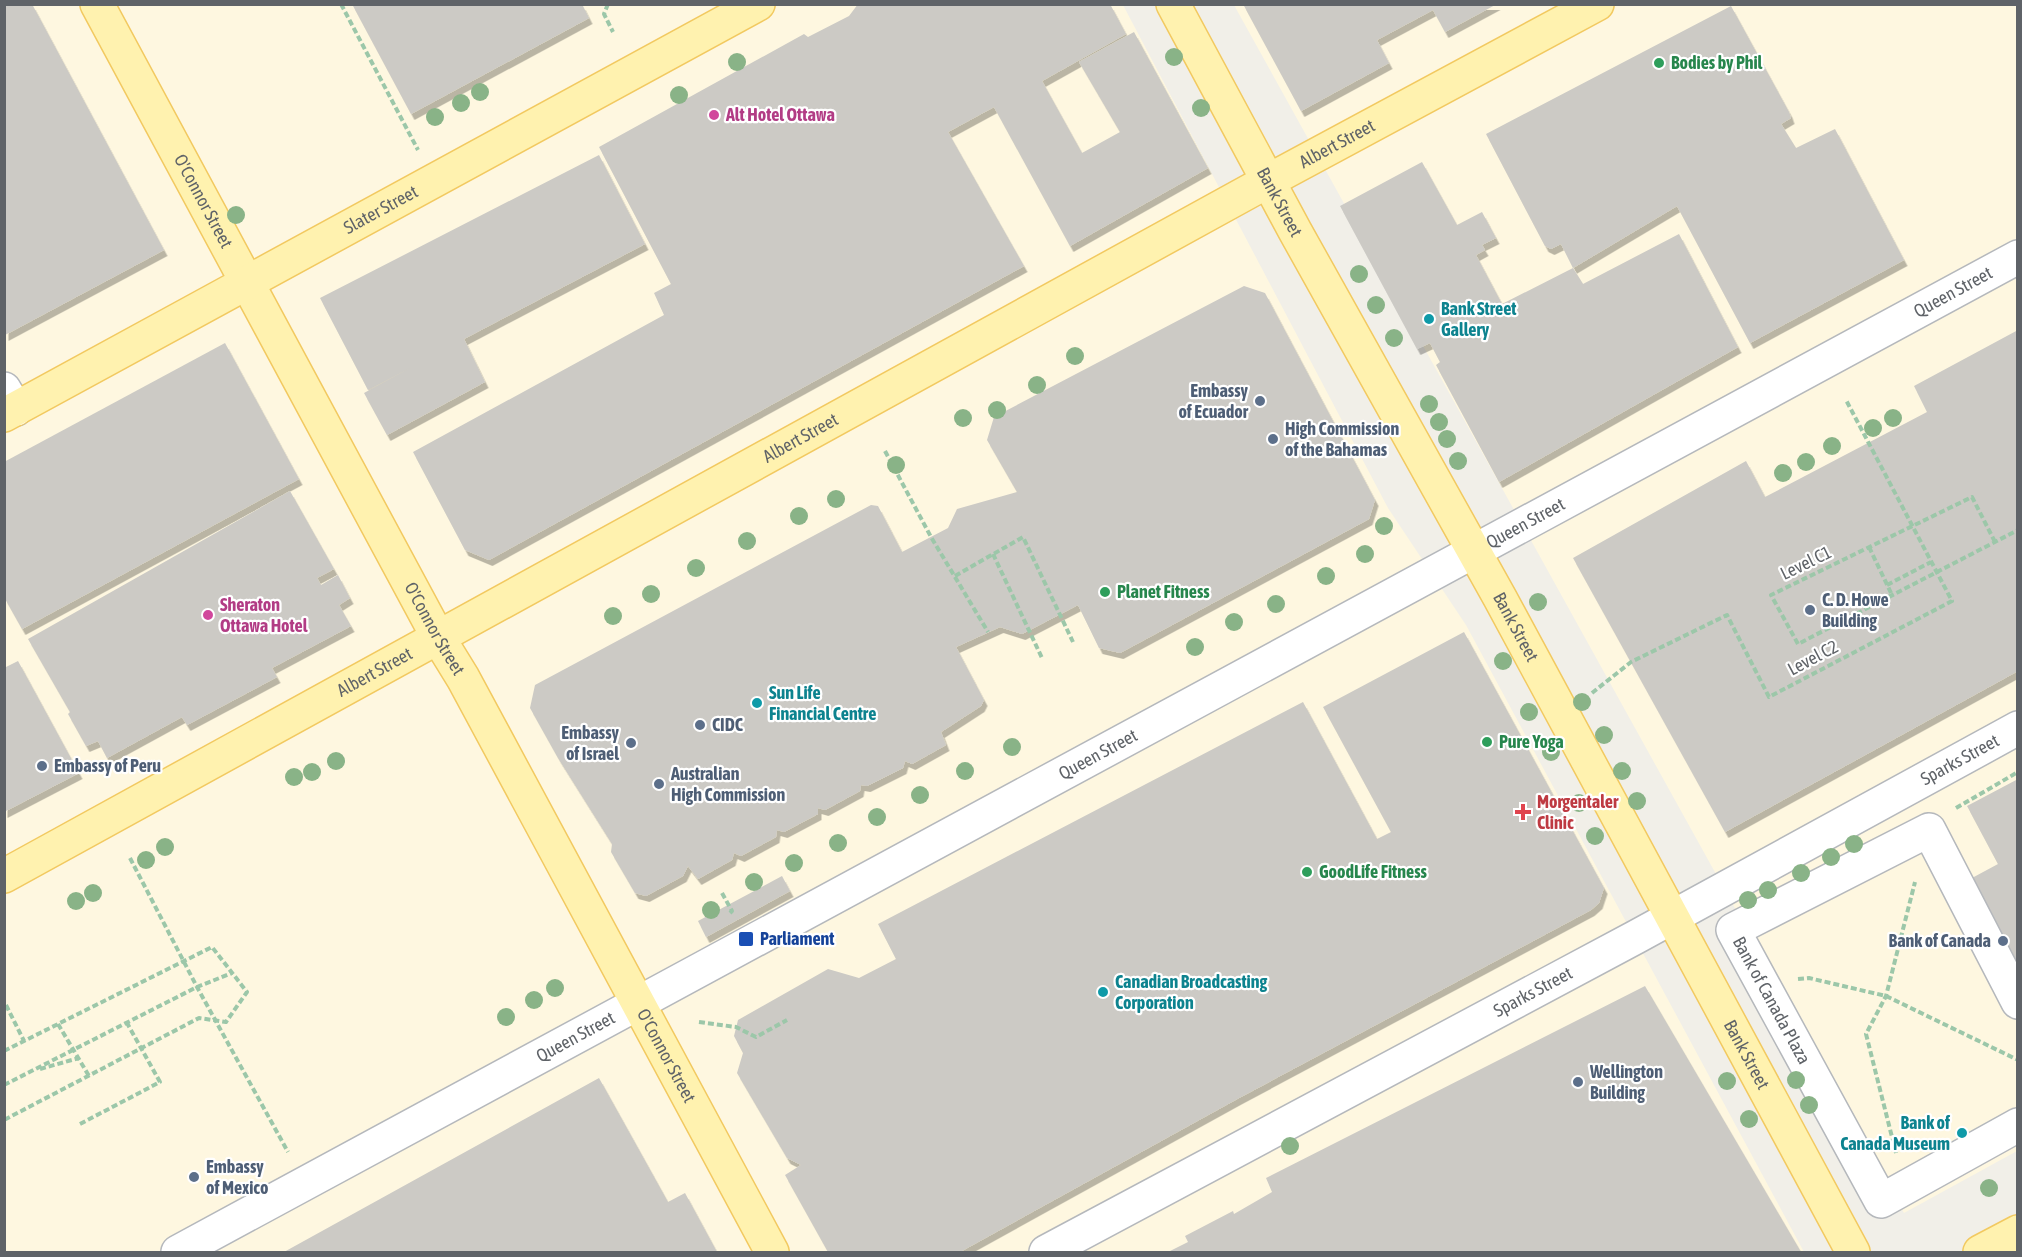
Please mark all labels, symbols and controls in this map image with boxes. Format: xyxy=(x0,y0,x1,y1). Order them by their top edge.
place label: Bodies by Phil xyxy=(1671,52,1763,73)
marker: Bodies by Phil xyxy=(1652,56,1666,70)
place label: Alt Hotel Ottawa xyxy=(725,104,835,125)
marker: Alt Hotel Ottawa xyxy=(707,108,721,122)
street label: Albert Street xyxy=(1296,115,1378,172)
street label: O'Connor Street xyxy=(170,151,237,251)
street label: Bank Street xyxy=(1253,164,1307,240)
street label: Slater Street xyxy=(340,181,421,238)
street label: Queen Street xyxy=(1910,262,1996,321)
place label: Bank Street Gallery xyxy=(1441,298,1517,340)
marker: Bank Street Gallery xyxy=(1422,312,1436,326)
place label: Embassy of Ecuador xyxy=(1178,380,1249,422)
marker: Embassy of Ecuador xyxy=(1253,394,1267,408)
street label: Albert Street xyxy=(759,408,842,467)
place label: High Commission of the Bahamas xyxy=(1285,418,1399,460)
marker: High Commission of the Bahamas xyxy=(1266,432,1280,446)
street label: Queen Street xyxy=(1482,493,1568,553)
street label: Level C1 xyxy=(1777,541,1835,584)
street label: O'Connor Street xyxy=(400,578,470,679)
place label: Planet Fitness xyxy=(1117,581,1210,602)
marker: Planet Fitness xyxy=(1098,585,1112,599)
street label: Bank Street xyxy=(1489,588,1543,665)
place label: C. D. Howe Building xyxy=(1822,589,1889,631)
place label: Sheraton Ottawa Hotel xyxy=(220,594,308,636)
marker: C. D. Howe Building xyxy=(1803,603,1817,617)
marker: Sheraton Ottawa Hotel xyxy=(201,608,215,622)
street label: Level C2 xyxy=(1784,636,1842,680)
street label: Albert Street xyxy=(333,643,416,701)
place label: Sun Life Financial Centre xyxy=(769,682,876,724)
marker: Sun Life Financial Centre xyxy=(750,696,764,710)
place label: CIDC xyxy=(712,714,743,735)
marker: CIDC xyxy=(693,718,707,732)
place label: Embassy of Israel xyxy=(561,722,620,764)
street label: Queen Street xyxy=(1055,724,1141,784)
street label: Sparks Street xyxy=(1917,729,2002,789)
place label: Pure Yoga xyxy=(1499,731,1564,752)
marker: Pure Yoga xyxy=(1480,735,1494,749)
marker: Embassy of Israel xyxy=(624,736,638,750)
place label: Embassy of Peru xyxy=(54,755,161,776)
marker: Embassy of Peru xyxy=(35,759,49,773)
place label: Australian High Commission xyxy=(670,763,785,805)
marker: Australian High Commission xyxy=(652,777,666,791)
place label: Morgentaler Clinic xyxy=(1537,791,1619,833)
marker: Morgentaler Clinic xyxy=(1514,803,1532,821)
place label: GoodLife Fitness xyxy=(1319,861,1428,882)
marker: GoodLife Fitness xyxy=(1300,865,1314,879)
place label: Parliament xyxy=(760,928,835,949)
marker: Parliament xyxy=(737,930,755,948)
place label: Bank of Canada xyxy=(1889,930,1991,951)
street label: Bank of Canada Plaza xyxy=(1729,933,1815,1067)
marker: Bank of Canada xyxy=(1996,934,2010,948)
street label: Sparks Street xyxy=(1490,962,1576,1021)
place label: Canadian Broadcasting Corporation xyxy=(1115,971,1267,1013)
marker: Canadian Broadcasting Corporation xyxy=(1096,985,1110,999)
street label: O'Connor Street xyxy=(633,1005,701,1106)
street label: Queen Street xyxy=(532,1007,618,1066)
street label: Bank Street xyxy=(1720,1016,1774,1093)
place label: Wellington Building xyxy=(1589,1061,1663,1103)
marker: Wellington Building xyxy=(1571,1075,1585,1089)
place label: Bank of Canada Museum xyxy=(1840,1112,1951,1154)
marker: Bank of Canada Museum xyxy=(1955,1126,1969,1140)
place label: Embassy of Mexico xyxy=(206,1156,268,1198)
marker: Embassy of Mexico xyxy=(187,1170,201,1184)

